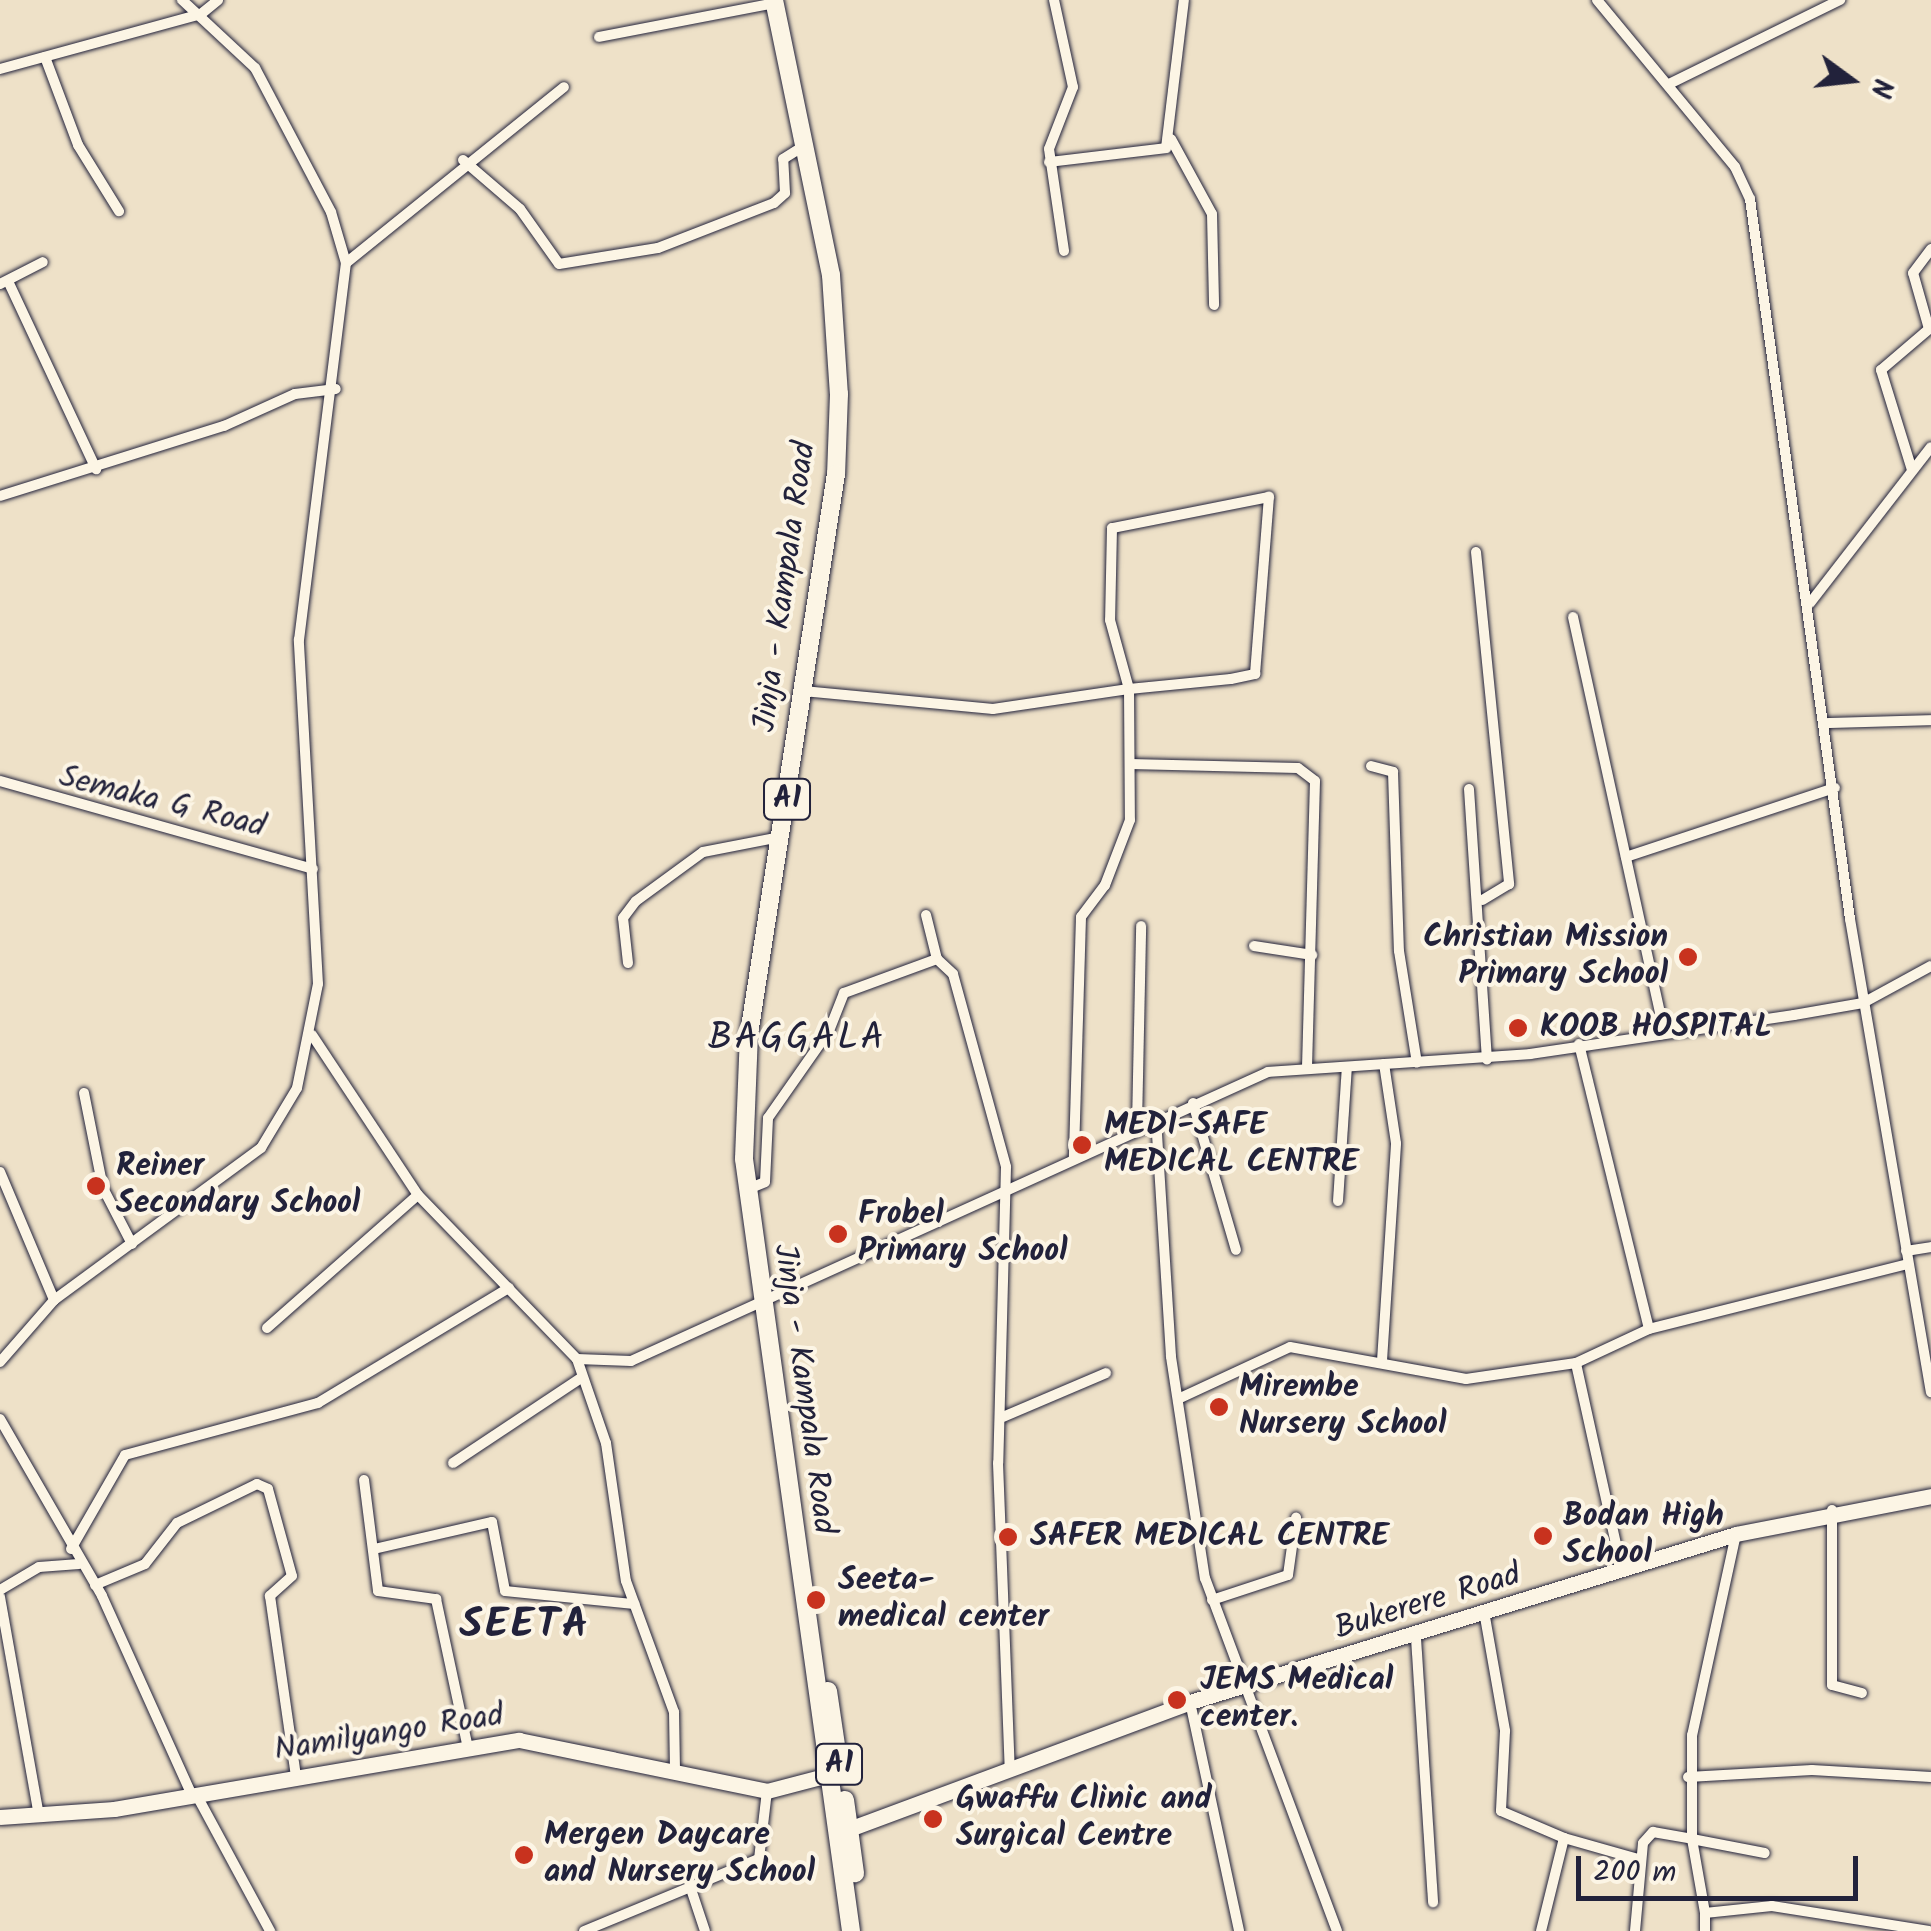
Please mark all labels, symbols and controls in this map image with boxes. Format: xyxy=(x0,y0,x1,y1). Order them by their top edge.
north arrow xyxy=(1801,30,1901,130)
text: N xyxy=(1856,74,1904,102)
street label: Jinja - Kampala Road xyxy=(747,439,825,735)
street label: Semaka G Road xyxy=(55,759,269,847)
road number: A1 xyxy=(762,774,812,824)
place label: Christian Mission Primary School xyxy=(1423,920,1668,995)
marker: Christian Mission Primary School xyxy=(1677,946,1699,968)
place label: KOOB HOSPITAL xyxy=(1540,1009,1772,1047)
marker: KOOB HOSPITAL xyxy=(1505,1015,1531,1041)
district label: BAGGALA xyxy=(708,1017,886,1063)
place label: MEDI-SAFE MEDICAL CENTRE xyxy=(1104,1108,1359,1183)
marker: MEDI-SAFE MEDICAL CENTRE xyxy=(1069,1132,1095,1158)
place label: Reiner Secondary School xyxy=(116,1149,360,1224)
marker: Reiner Secondary School xyxy=(85,1175,107,1197)
place label: Frobel Primary School xyxy=(858,1197,1068,1272)
marker: Frobel Primary School xyxy=(827,1223,849,1245)
street label: Jinja - Kampala Road xyxy=(764,1241,842,1537)
place label: Mirembe Nursery School xyxy=(1239,1370,1446,1445)
marker: Mirembe Nursery School xyxy=(1208,1396,1230,1418)
place label: Bodan High School xyxy=(1563,1499,1724,1574)
place label: SAFER MEDICAL CENTRE xyxy=(1030,1518,1389,1556)
marker: SAFER MEDICAL CENTRE xyxy=(995,1524,1021,1550)
marker: Bodan High School xyxy=(1532,1525,1554,1547)
street label: Bukerere Road xyxy=(1331,1557,1525,1649)
place label: Seeta- medical center xyxy=(838,1563,1049,1638)
marker: Seeta- medical center xyxy=(803,1587,829,1613)
district label: SEETA xyxy=(459,1601,591,1651)
place label: JEMS Medical center. xyxy=(1200,1663,1393,1738)
marker: JEMS Medical center. xyxy=(1164,1687,1190,1713)
street label: Namilyango Road xyxy=(272,1697,506,1771)
road number: A1 xyxy=(814,1739,864,1789)
place label: Gwaffu Clinic and Surgical Centre xyxy=(956,1782,1212,1857)
marker: Gwaffu Clinic and Surgical Centre xyxy=(920,1806,946,1832)
place label: Mergen Daycare and Nursery School xyxy=(544,1818,815,1893)
scale bar xyxy=(1581,1836,1864,1898)
marker: Mergen Daycare and Nursery School xyxy=(513,1844,535,1866)
text: 200 m xyxy=(1593,1849,1676,1897)

